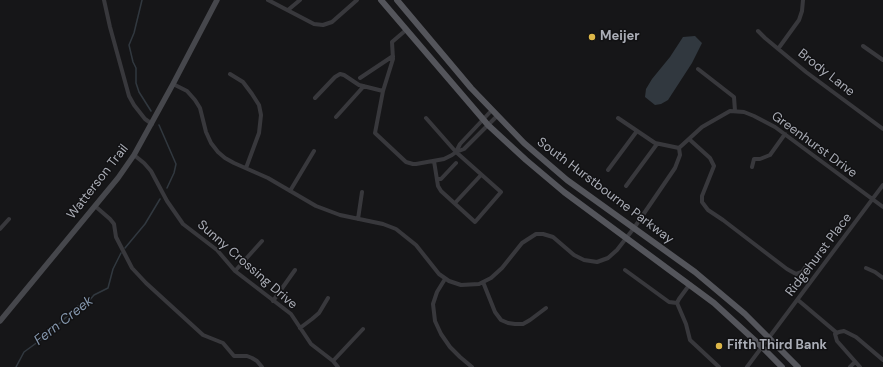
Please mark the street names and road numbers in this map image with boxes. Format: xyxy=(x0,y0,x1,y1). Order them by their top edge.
street label: Brody Lane xyxy=(795,46,857,100)
street label: Greenhurst Drive xyxy=(768,109,860,181)
street label: South Hurstbourne Parkway xyxy=(534,135,676,247)
street label: Watterson Trail xyxy=(64,141,132,223)
street label: Ridgehurst Place xyxy=(783,210,855,300)
street label: Sunny Crossing Drive xyxy=(194,217,300,313)

